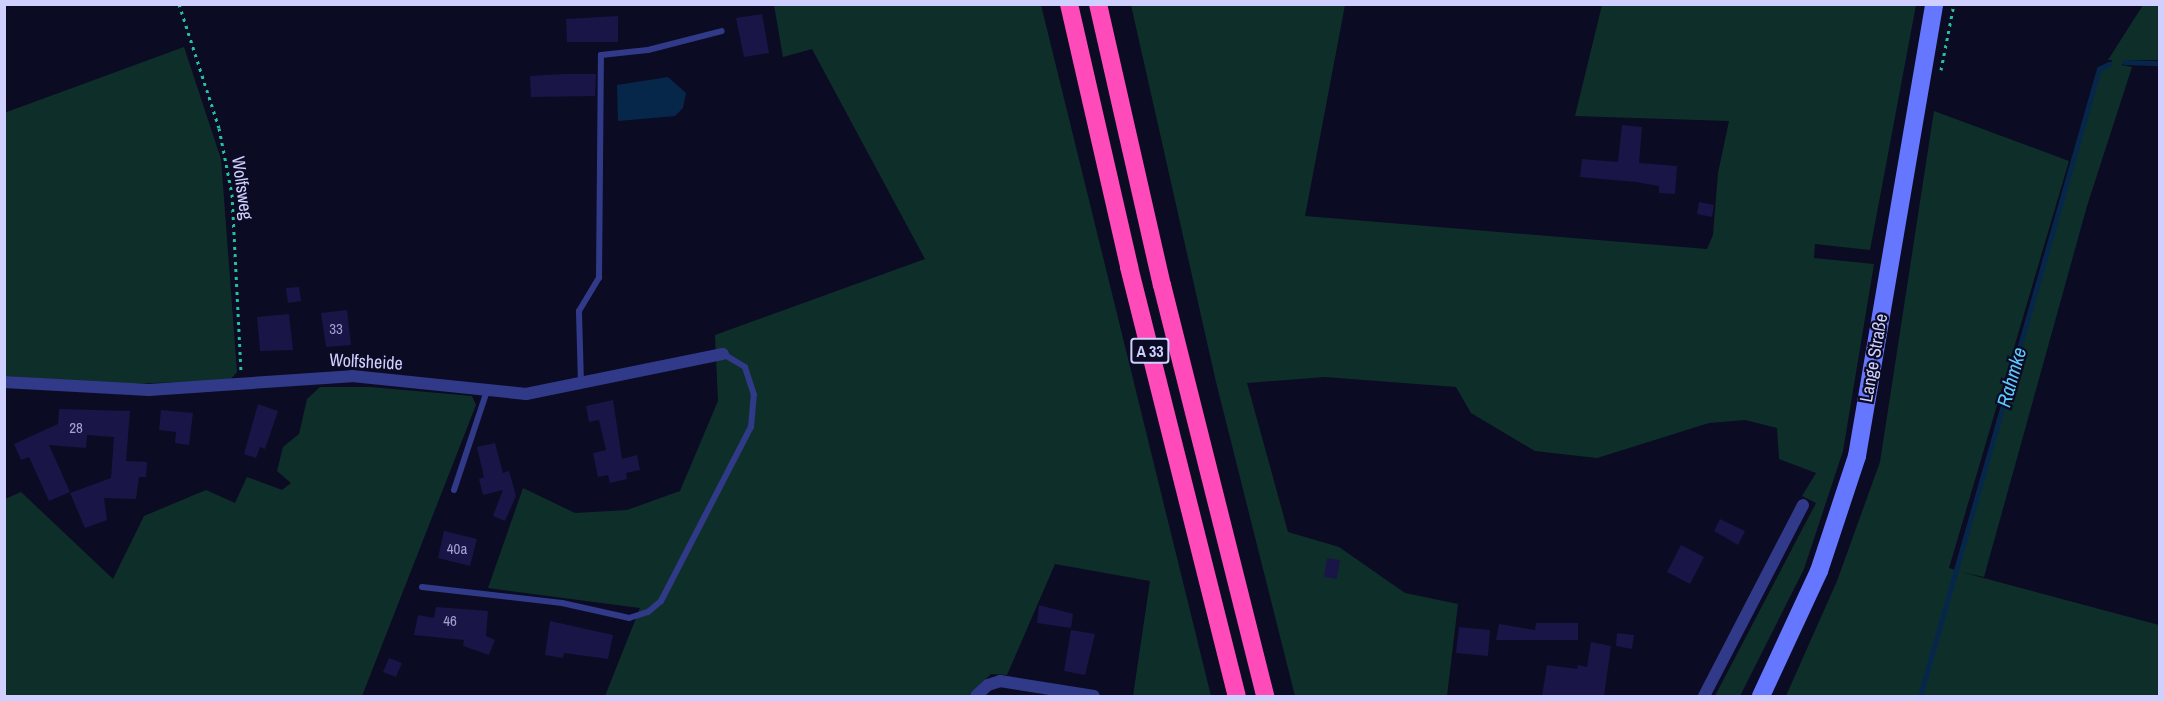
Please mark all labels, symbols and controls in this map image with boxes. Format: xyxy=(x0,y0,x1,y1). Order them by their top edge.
street label: Wolfsweg xyxy=(227,155,257,221)
street label: Lange Straße xyxy=(1856,312,1892,404)
house number: 33 xyxy=(329,320,343,338)
road number: A 33 xyxy=(1129,338,1171,364)
water label: Rahmke xyxy=(1991,344,2031,410)
street label: Wolfsheide xyxy=(329,349,403,375)
house number: 28 xyxy=(69,419,83,437)
house number: 40a xyxy=(447,540,467,558)
house number: 46 xyxy=(443,612,457,630)

